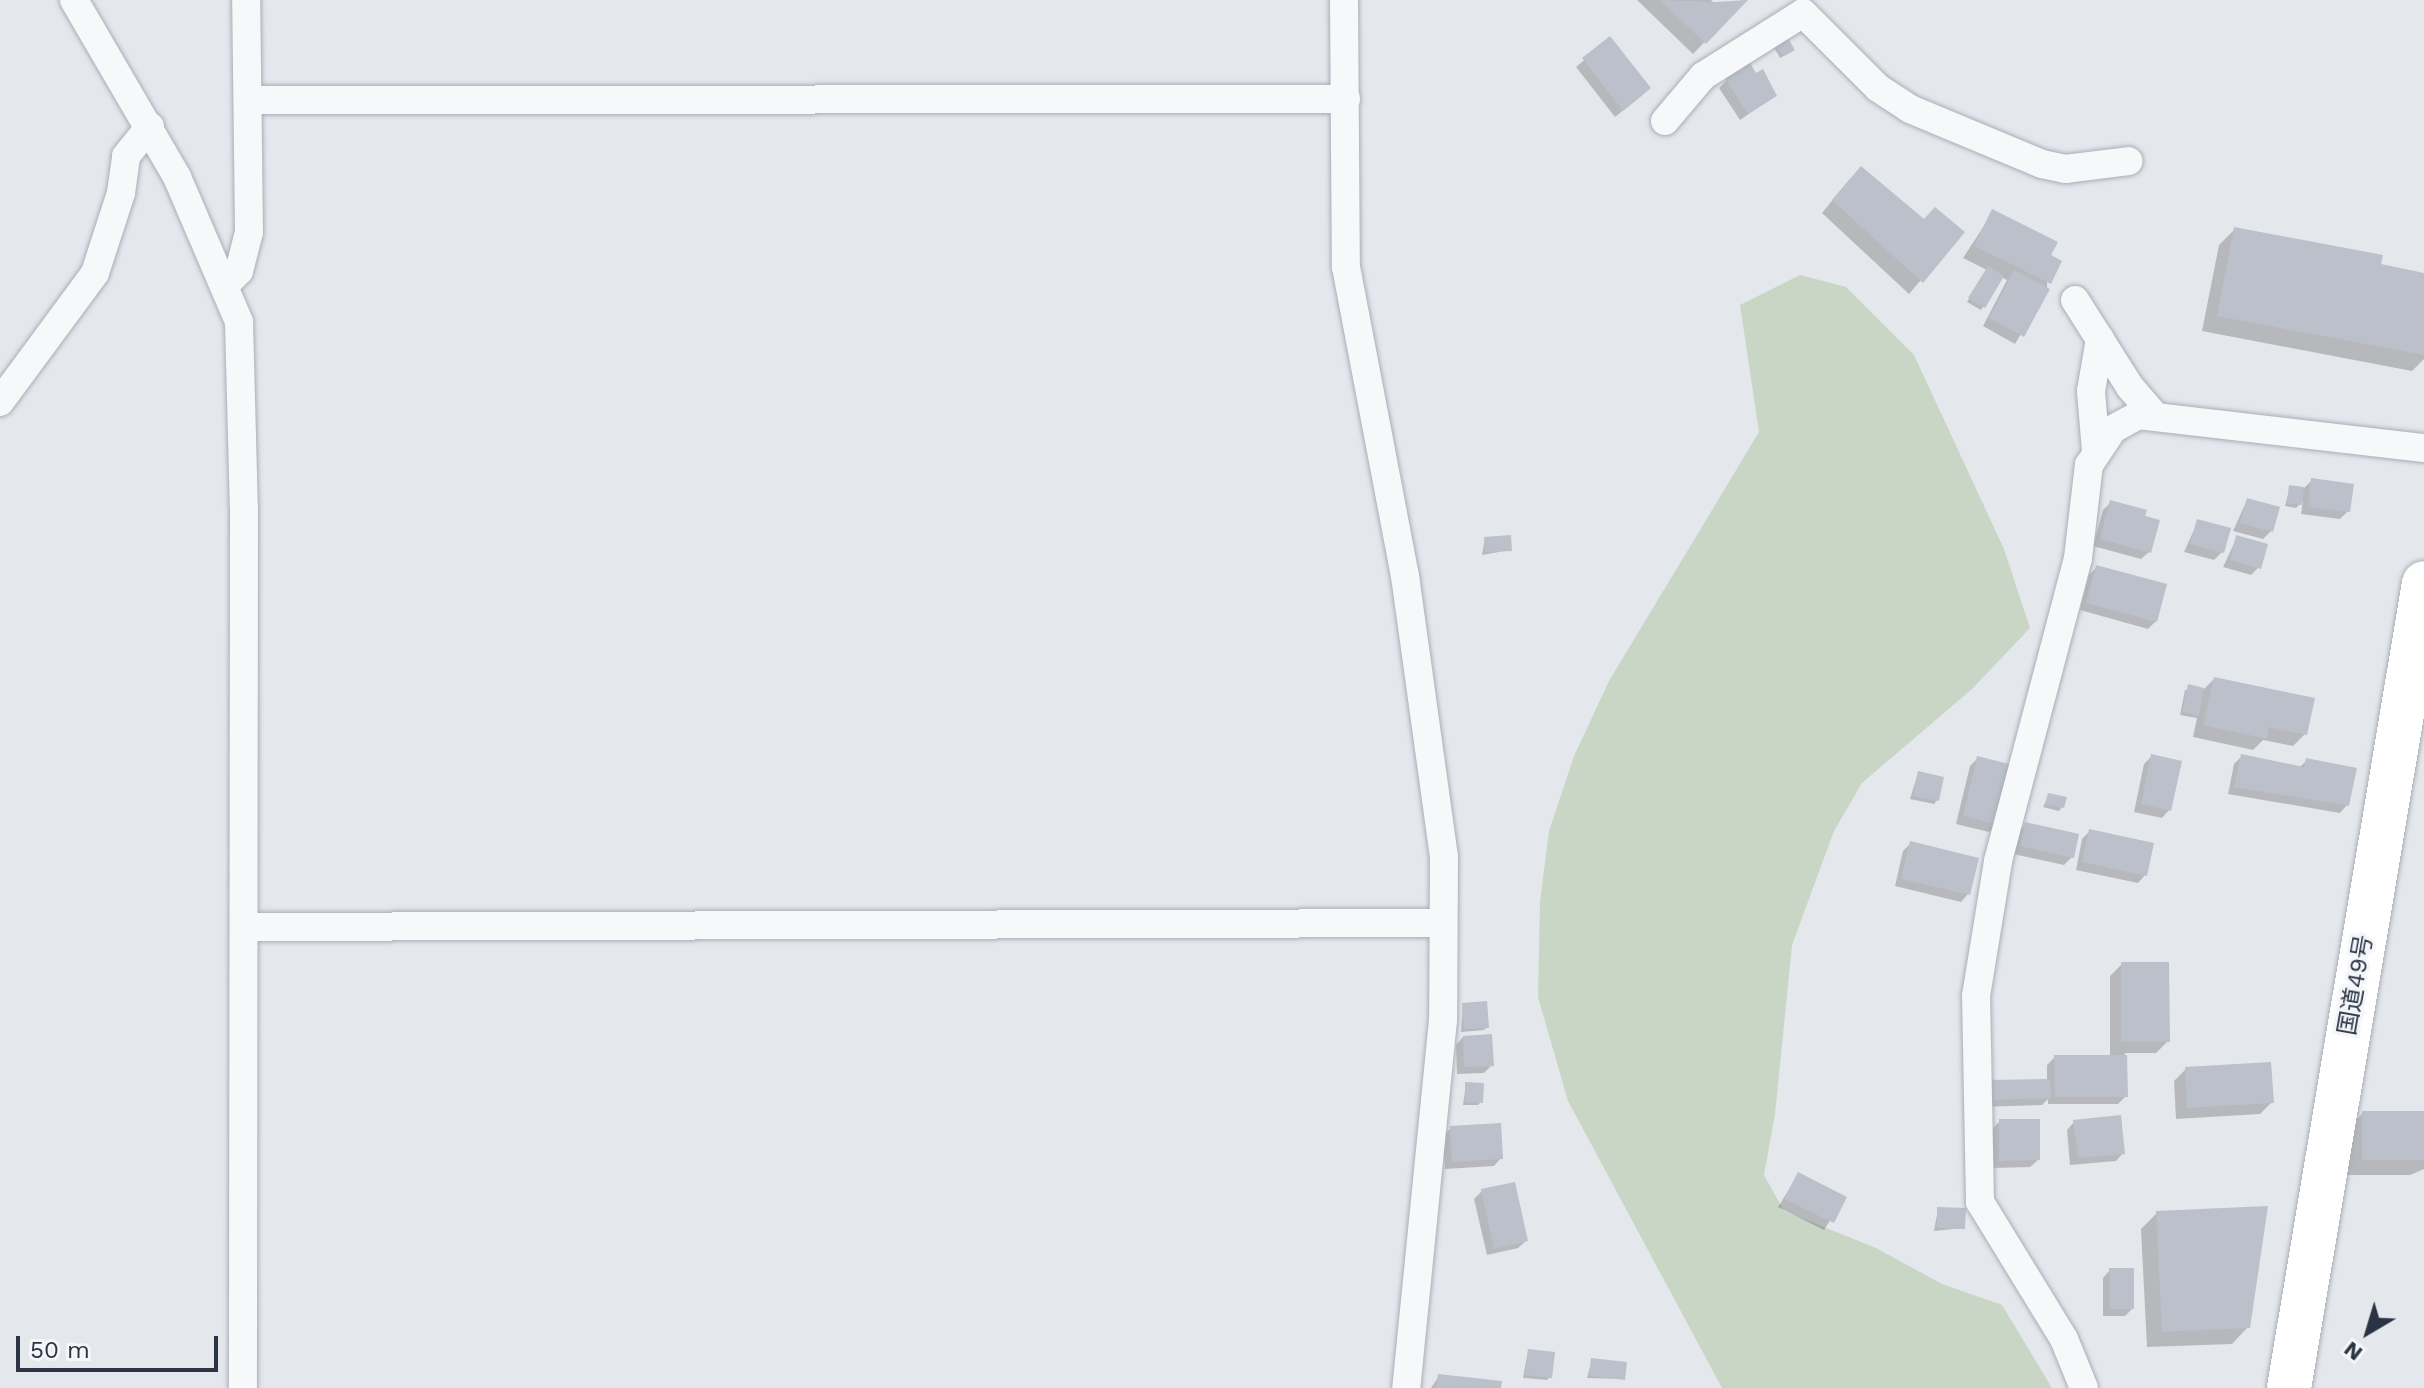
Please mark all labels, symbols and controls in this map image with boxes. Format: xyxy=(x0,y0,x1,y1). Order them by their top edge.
street label: 国道49号 xyxy=(2333,933,2379,1037)
north arrow xyxy=(2328,1292,2408,1372)
scale bar xyxy=(20,1320,222,1370)
text: 50 m xyxy=(30,1336,90,1364)
text: N xyxy=(2339,1336,2367,1366)

